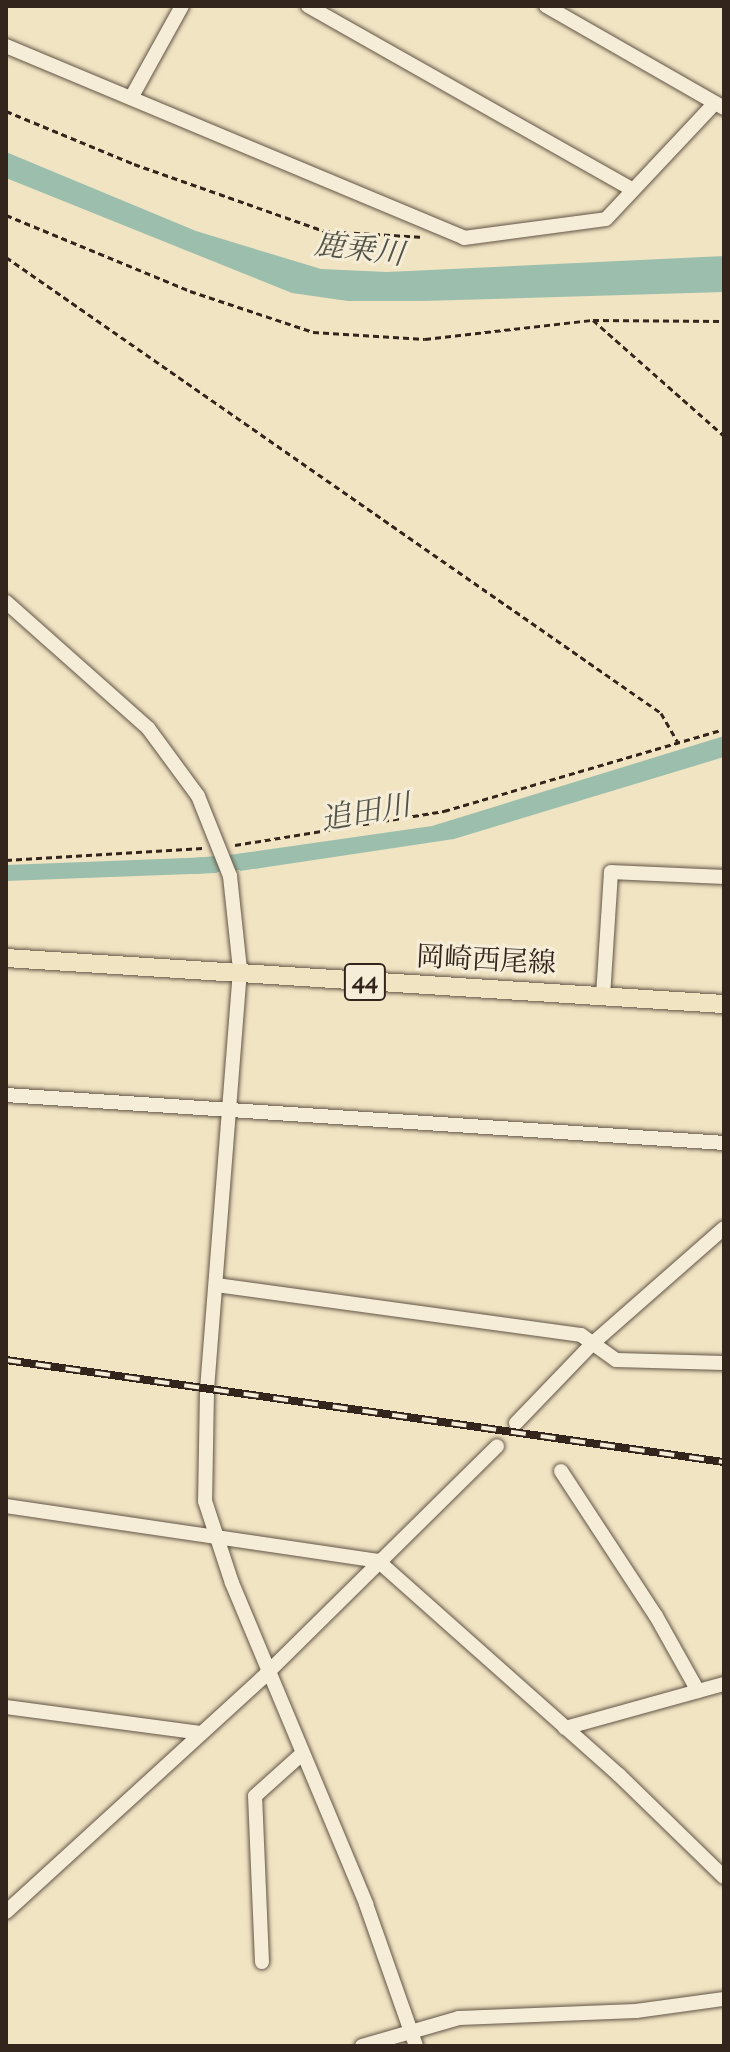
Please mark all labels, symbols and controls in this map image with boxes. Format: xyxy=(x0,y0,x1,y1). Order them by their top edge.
water label: 鹿乗川 xyxy=(312,229,406,275)
water label: 追田川 xyxy=(319,789,413,841)
street label: 岡崎西尾線 xyxy=(415,942,557,982)
road number: 44 xyxy=(343,960,387,1004)

